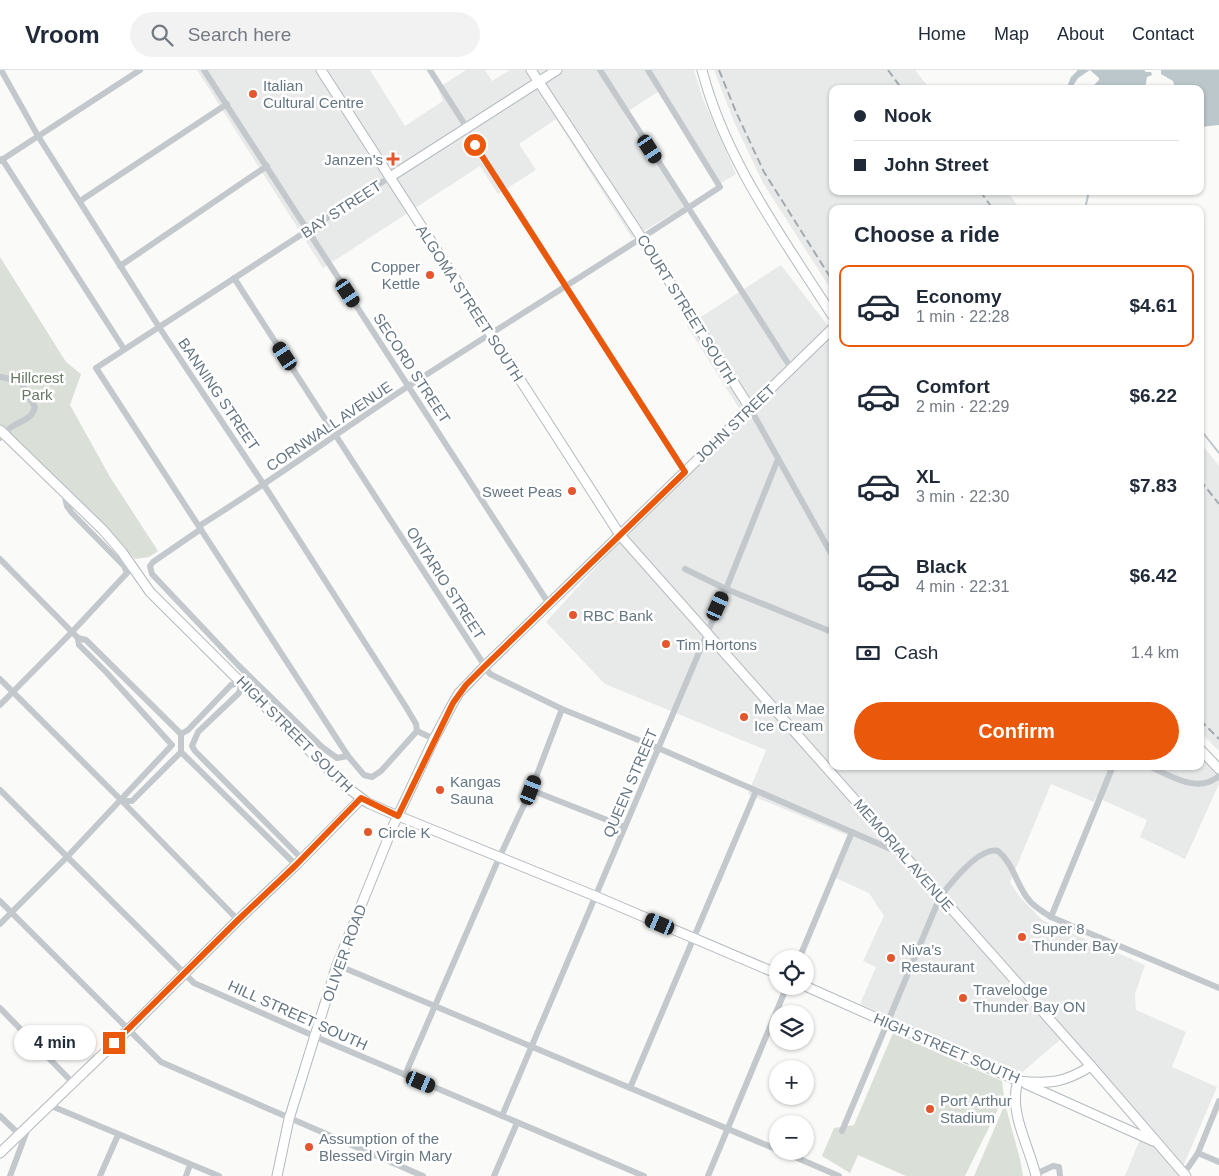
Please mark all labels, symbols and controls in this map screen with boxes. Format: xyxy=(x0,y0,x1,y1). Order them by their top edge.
search box xyxy=(130,12,480,57)
text: Vroom xyxy=(25,21,100,48)
icon: search xyxy=(148,21,176,49)
text: Search here xyxy=(188,24,291,45)
text: Home xyxy=(918,24,966,44)
text: Map xyxy=(994,24,1029,44)
text: About xyxy=(1057,24,1104,44)
text: Contact xyxy=(1132,24,1194,44)
place label: Italian Cultural Centre xyxy=(263,77,364,111)
marker: Italian Cultural Centre xyxy=(247,88,259,100)
text: Nook xyxy=(884,105,932,126)
car xyxy=(635,132,664,166)
route start xyxy=(464,134,486,156)
place label: Janzen's xyxy=(324,151,383,168)
marker: Janzen's xyxy=(387,153,399,165)
text: John Street xyxy=(884,154,989,175)
street label: BAY STREET xyxy=(298,177,384,241)
street label: ALGOMA STREET SOUTH xyxy=(413,222,527,384)
text: Choose a ride xyxy=(854,222,999,247)
street label: COURT STREET SOUTH xyxy=(634,231,740,387)
place label: Copper Kettle xyxy=(371,258,420,292)
marker: Copper Kettle xyxy=(424,269,436,281)
car xyxy=(333,276,362,310)
icon: car xyxy=(856,284,901,329)
text: Economy xyxy=(916,286,1002,307)
text: $4.61 xyxy=(1129,295,1177,316)
text: 1 min · 22:28 xyxy=(916,308,1009,325)
street label: SECORD STREET xyxy=(370,310,454,426)
street label: BANNING STREET xyxy=(175,335,263,453)
car xyxy=(270,339,299,373)
park label: Hillcrest Park xyxy=(10,369,64,403)
icon: car xyxy=(856,374,901,419)
text: Comfort xyxy=(916,376,990,397)
street label: CORNWALL AVENUE xyxy=(263,378,395,474)
street label: JOHN STREET xyxy=(692,381,778,465)
text: $6.22 xyxy=(1129,385,1177,406)
text: 2 min · 22:29 xyxy=(916,398,1009,415)
icon: car xyxy=(856,464,901,509)
text: XL xyxy=(916,466,940,487)
text: $7.83 xyxy=(1129,475,1177,496)
place label: Sweet Peas xyxy=(482,483,562,500)
marker: Sweet Peas xyxy=(566,485,578,497)
text: 3 min · 22:30 xyxy=(916,488,1009,505)
street label: ONTARIO STREET xyxy=(403,524,489,642)
icon: car xyxy=(856,554,901,599)
text: Black xyxy=(916,556,967,577)
text: $6.42 xyxy=(1129,565,1177,586)
text: 4 min · 22:31 xyxy=(916,578,1009,595)
car xyxy=(705,589,730,623)
place label: RBC Bank xyxy=(583,607,654,624)
marker: RBC Bank xyxy=(567,609,579,621)
place label: Tim Hortons xyxy=(676,636,757,653)
marker: Tim Hortons xyxy=(660,638,672,650)
icon: cash xyxy=(854,639,882,667)
text: Cash xyxy=(894,642,938,663)
text: 1.4 km xyxy=(1131,644,1179,661)
street label: HIGH STREET SOUTH xyxy=(233,672,357,796)
place label: Merla Mae Ice Cream xyxy=(754,700,825,734)
button: Confirm xyxy=(854,702,1179,760)
marker: Merla Mae Ice Cream xyxy=(738,711,750,723)
street label: QUEEN STREET xyxy=(599,726,661,840)
place label: Kangas Sauna xyxy=(450,773,501,807)
car xyxy=(518,773,543,807)
marker: Kangas Sauna xyxy=(434,784,446,796)
street label: MEMORIAL AVENUE xyxy=(851,795,957,915)
place label: Circle K xyxy=(378,824,431,841)
marker: Circle K xyxy=(362,826,374,838)
street label: OLIVER ROAD xyxy=(318,902,370,1004)
car xyxy=(643,911,676,937)
place label: Super 8 Thunder Bay xyxy=(1032,920,1118,954)
marker: Super 8 Thunder Bay xyxy=(1016,931,1028,943)
place label: Niva’s Restaurant xyxy=(901,941,975,975)
map controls xyxy=(769,950,814,1160)
button: locate xyxy=(769,950,814,995)
marker: Niva’s Restaurant xyxy=(885,952,897,964)
street label: HILL STREET SOUTH xyxy=(226,977,370,1053)
place label: Travelodge Thunder Bay ON xyxy=(973,981,1086,1015)
marker: Travelodge Thunder Bay ON xyxy=(957,992,969,1004)
button: layers xyxy=(769,1005,814,1050)
street label: HIGH STREET SOUTH xyxy=(871,1009,1023,1087)
callout: 4 min xyxy=(14,1026,96,1060)
route end xyxy=(103,1032,125,1054)
text: 4 min xyxy=(34,1034,76,1051)
button: + xyxy=(769,1060,814,1105)
car xyxy=(404,1069,437,1095)
place label: Port Arthur Stadium xyxy=(940,1092,1012,1126)
marker: Port Arthur Stadium xyxy=(924,1103,936,1115)
button: − xyxy=(769,1115,814,1160)
place label: Assumption of the Blessed Virgin Mary xyxy=(319,1130,453,1164)
marker: Assumption of the Blessed Virgin Mary xyxy=(303,1141,315,1153)

